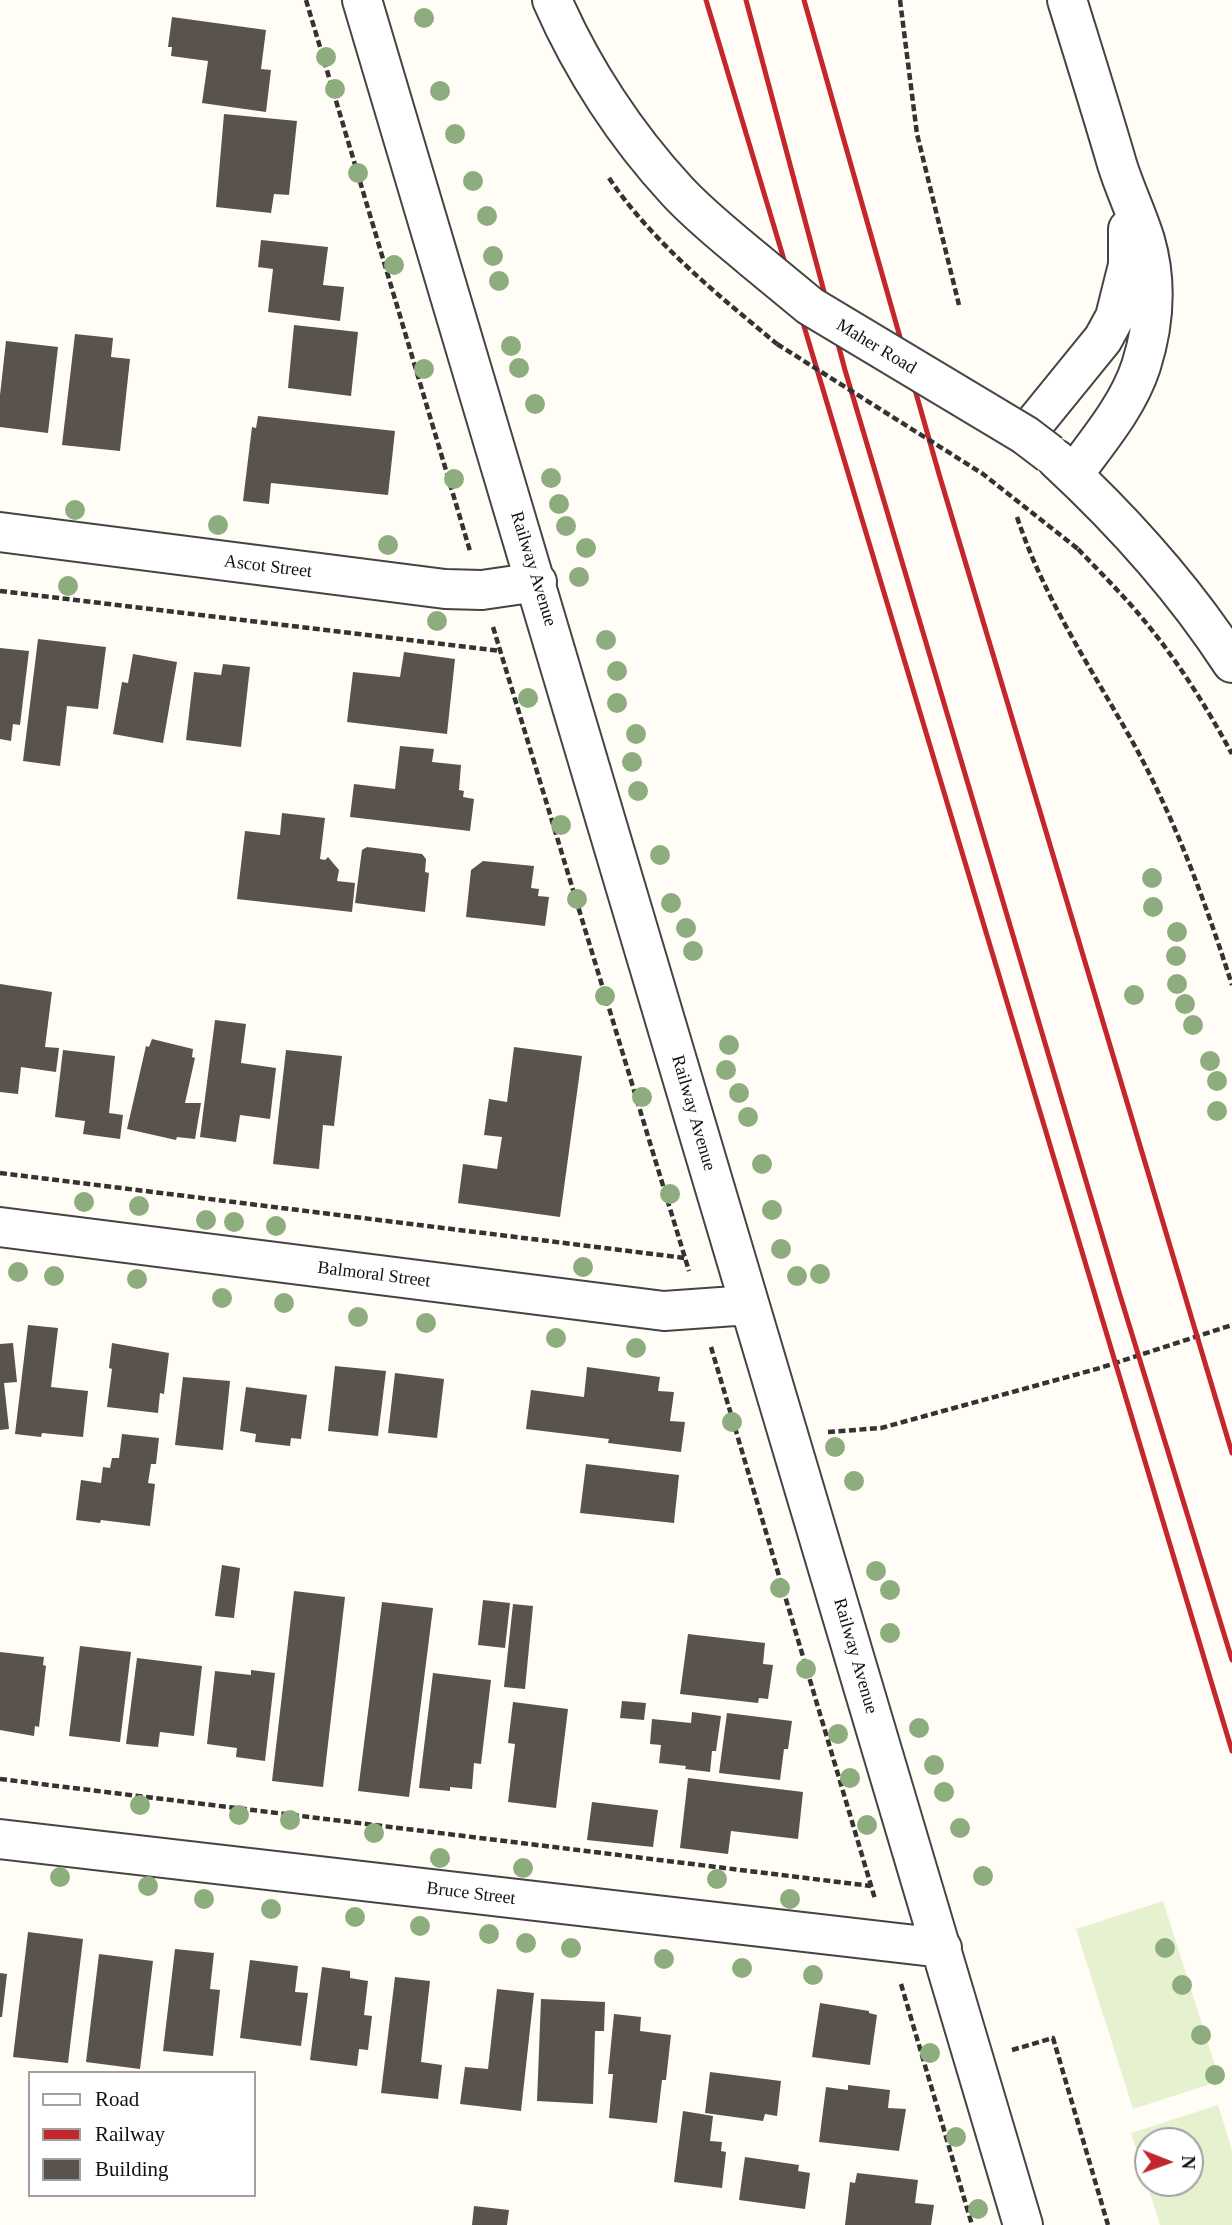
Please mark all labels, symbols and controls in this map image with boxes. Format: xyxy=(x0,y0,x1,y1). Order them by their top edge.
street label: Maher Road xyxy=(832,315,920,379)
street label: Railway Avenue xyxy=(505,509,561,629)
street label: Ascot Street xyxy=(223,551,313,583)
street label: Railway Avenue xyxy=(666,1053,720,1173)
street label: Balmoral Street xyxy=(316,1257,432,1293)
street label: Railway Avenue xyxy=(828,1596,882,1716)
street label: Bruce Street xyxy=(425,1878,517,1910)
legend xyxy=(28,2071,256,2197)
text: Road xyxy=(95,2087,139,2111)
text: Railway xyxy=(95,2122,165,2146)
north arrow xyxy=(1134,2127,1204,2197)
text: N xyxy=(1178,2155,1199,2169)
text: Building xyxy=(95,2157,169,2181)

